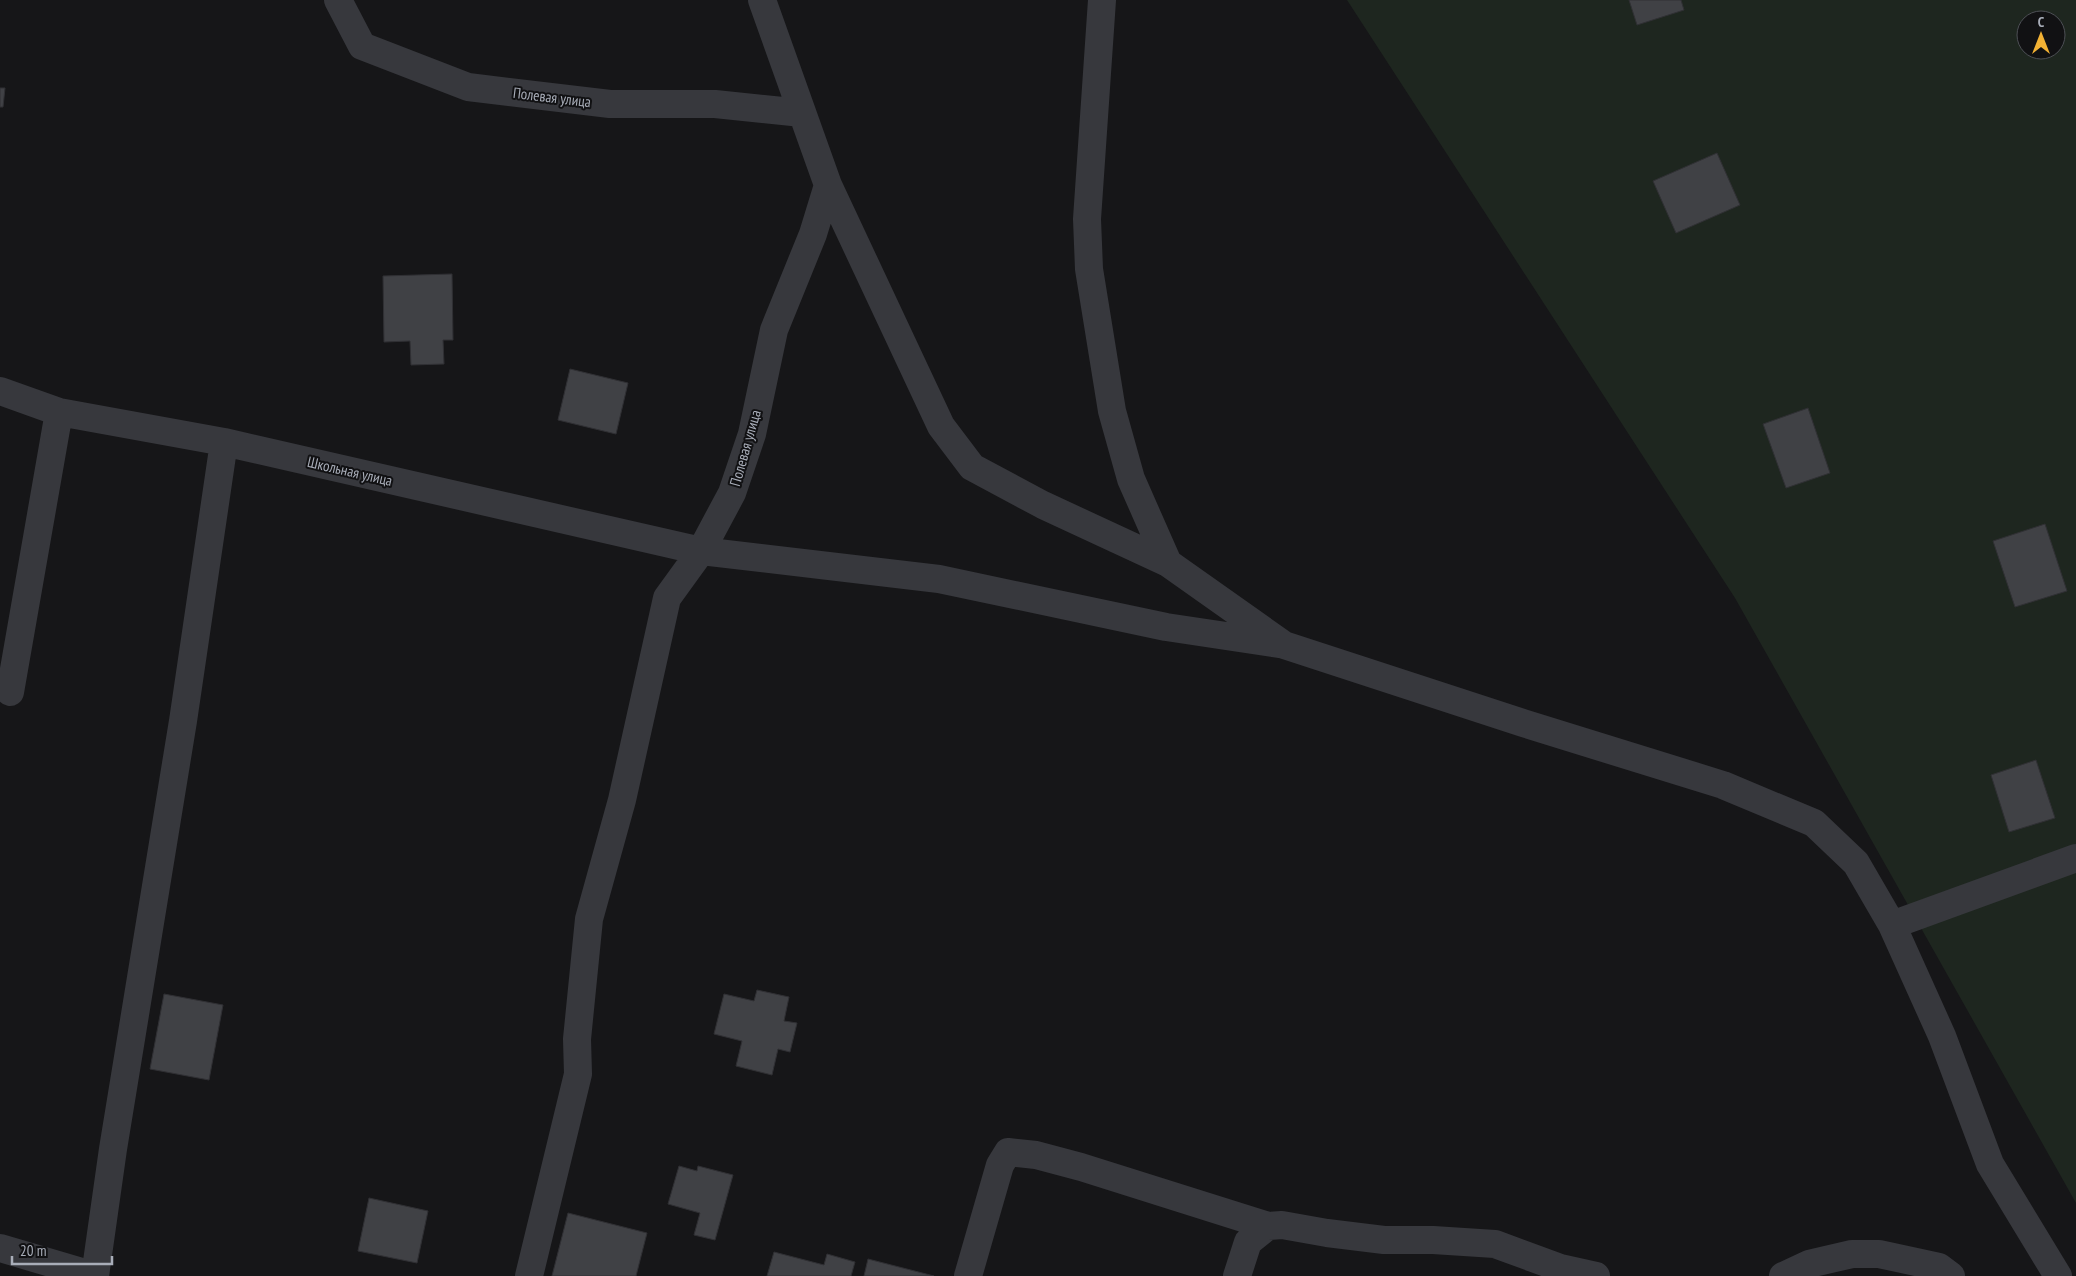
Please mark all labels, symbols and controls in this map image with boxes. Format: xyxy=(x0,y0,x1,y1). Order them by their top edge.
north arrow xyxy=(2016,10,2066,60)
text: С xyxy=(2038,13,2045,31)
street label: Полевая улица xyxy=(512,83,592,111)
street label: Полевая улица xyxy=(725,408,765,488)
street label: Школьная улица xyxy=(306,452,394,490)
scale bar xyxy=(12,1234,112,1266)
text: 20 m xyxy=(20,1241,46,1260)

